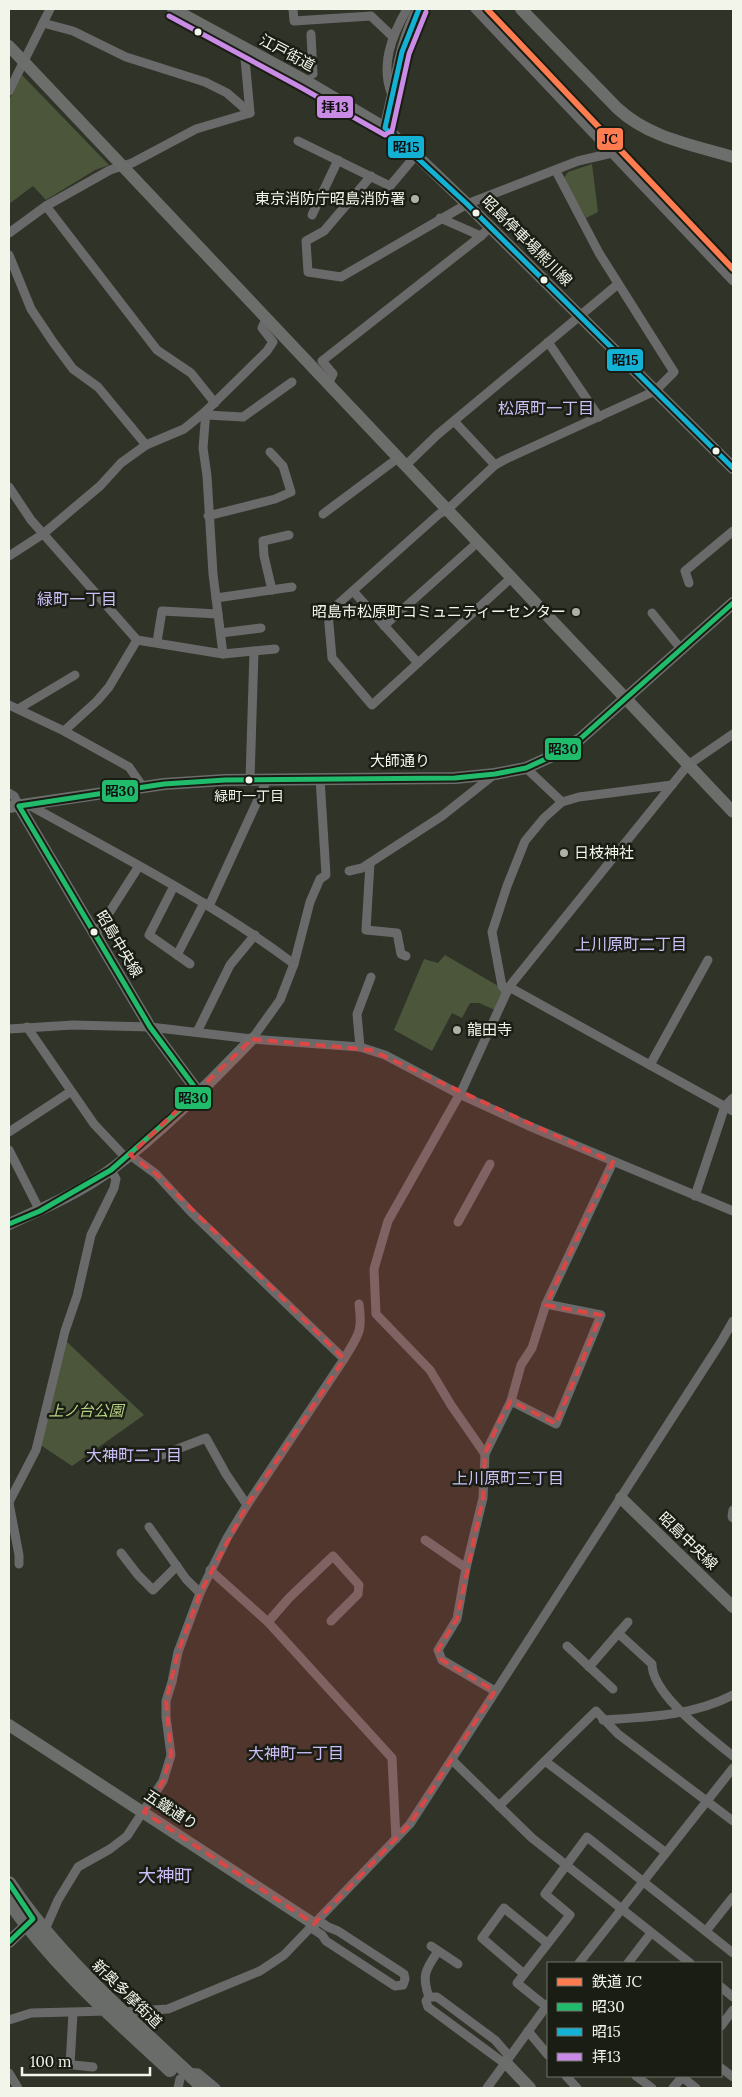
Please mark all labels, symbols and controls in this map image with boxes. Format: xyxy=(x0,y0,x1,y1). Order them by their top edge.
unlabelled marker xyxy=(193,27,203,37)
street label: 江戸街道 xyxy=(256,30,318,75)
line badge: 拝13 xyxy=(316,95,354,119)
text: 拝13 xyxy=(321,98,349,116)
line badge: JC xyxy=(596,127,624,151)
text: JC xyxy=(602,130,618,148)
line badge: 昭15 xyxy=(387,135,425,159)
text: 昭15 xyxy=(392,138,420,156)
place label: 東京消防庁昭島消防署 xyxy=(255,189,405,208)
street label: 昭島停車場熊川線 xyxy=(478,191,577,290)
marker: 東京消防庁昭島消防署 xyxy=(409,193,421,205)
unlabelled marker xyxy=(471,208,481,218)
unlabelled marker xyxy=(539,275,549,285)
line badge: 昭15 xyxy=(606,348,644,372)
text: 昭15 xyxy=(611,351,639,369)
district label: 松原町一丁目 xyxy=(498,398,594,418)
unlabelled marker xyxy=(711,446,721,456)
district label: 緑町一丁目 xyxy=(37,589,117,609)
place label: 昭島市松原町コミュニティーセンター xyxy=(312,602,566,621)
marker: 昭島市松原町コミュニティーセンター xyxy=(570,606,582,618)
line badge: 昭30 xyxy=(544,737,582,761)
text: 昭30 xyxy=(548,740,578,758)
street label: 大師通り xyxy=(370,751,430,770)
marker: 緑町一丁目 xyxy=(244,775,254,785)
line badge: 昭30 xyxy=(101,779,139,803)
text: 昭30 xyxy=(105,782,135,800)
place label: 緑町一丁目 xyxy=(214,787,284,805)
place label: 日枝神社 xyxy=(574,843,634,862)
marker: 日枝神社 xyxy=(558,847,570,859)
street label: 昭島中央線 xyxy=(92,907,147,981)
unlabelled marker xyxy=(89,927,99,937)
district label: 上川原町二丁目 xyxy=(575,934,687,954)
place label: 龍田寺 xyxy=(467,1020,512,1039)
marker: 龍田寺 xyxy=(451,1024,463,1036)
line badge: 昭30 xyxy=(174,1086,212,1110)
text: 昭30 xyxy=(178,1089,208,1107)
park label: 上ノ台公園 xyxy=(48,1401,125,1420)
district label: 大神町二丁目 xyxy=(86,1445,182,1465)
district label: 上川原町三丁目 xyxy=(452,1468,564,1488)
street label: 昭島中央線 xyxy=(655,1508,722,1574)
district label: 大神町一丁目 xyxy=(248,1743,344,1763)
street label: 五鐵通り xyxy=(141,1785,202,1834)
district label: 大神町 xyxy=(138,1864,192,1887)
street label: 新奥多摩街道 xyxy=(88,1956,166,2032)
legend xyxy=(547,1962,722,2077)
text: 鉄道 JC xyxy=(592,1972,642,1991)
text: 昭30 xyxy=(592,1997,625,2016)
text: 昭15 xyxy=(592,2022,621,2041)
scale bar xyxy=(22,2044,150,2076)
text: 拝13 xyxy=(592,2047,621,2066)
text: 100 m xyxy=(30,2052,71,2071)

